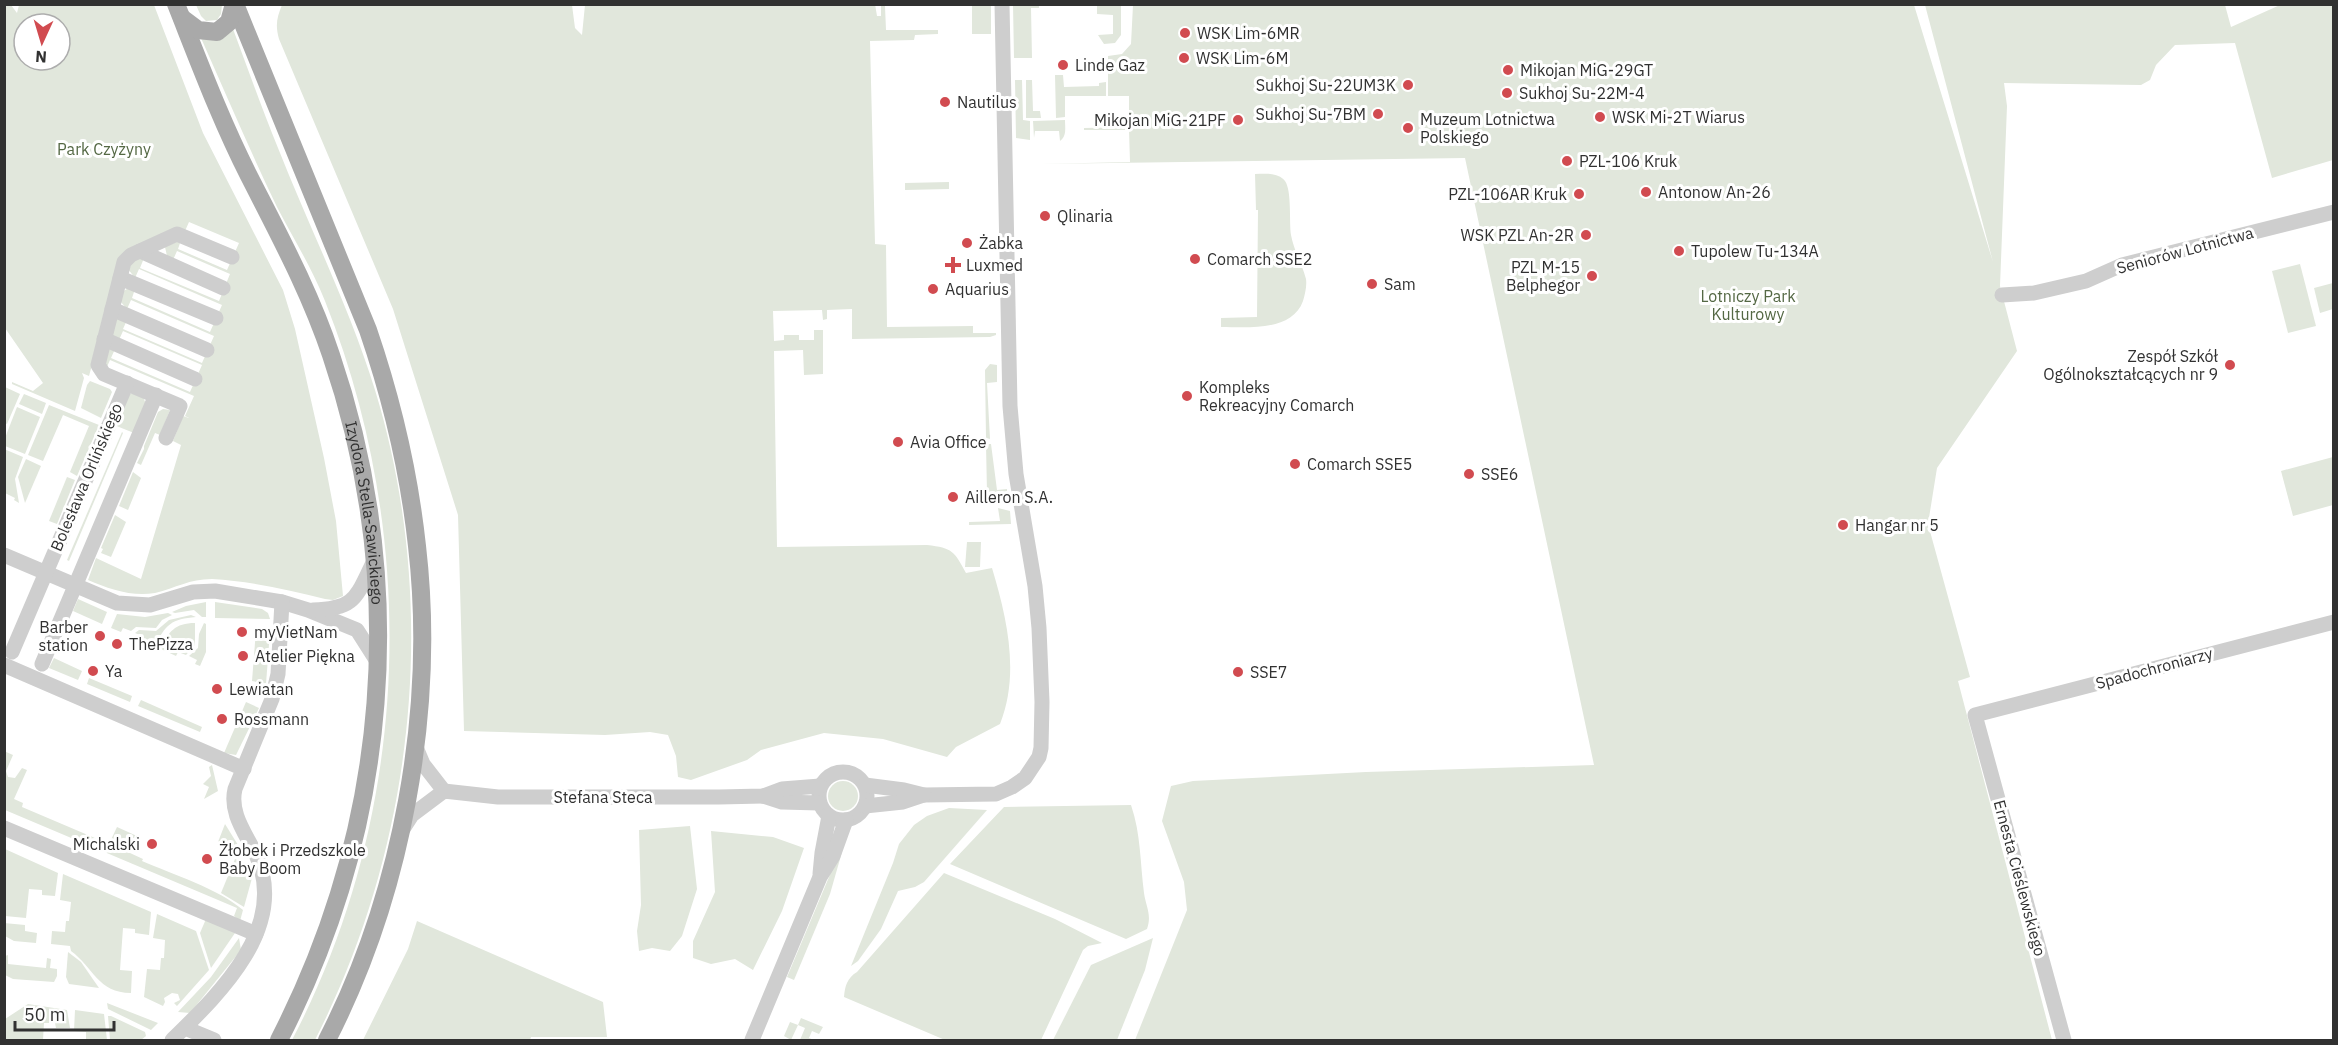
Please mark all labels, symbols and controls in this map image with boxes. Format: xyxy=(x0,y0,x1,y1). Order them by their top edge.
north arrow xyxy=(12,12,72,72)
place label: WSK Lim-6MR xyxy=(1197,23,1300,43)
marker: WSK Lim-6MR xyxy=(1178,26,1192,40)
text: N xyxy=(34,47,47,67)
place label: WSK Lim-6M xyxy=(1196,48,1288,68)
marker: WSK Lim-6M xyxy=(1177,51,1191,65)
place label: Linde Gaz xyxy=(1075,55,1145,75)
marker: Linde Gaz xyxy=(1056,58,1070,72)
place label: Mikojan MiG-29GT xyxy=(1520,60,1653,80)
marker: Mikojan MiG-29GT xyxy=(1501,63,1515,77)
place label: Sukhoj Su-22UM3K xyxy=(1256,75,1396,95)
marker: Sukhoj Su-22UM3K xyxy=(1401,78,1415,92)
place label: Sukhoj Su-22M-4 xyxy=(1519,83,1645,103)
marker: Sukhoj Su-22M-4 xyxy=(1500,86,1514,100)
place label: Nautilus xyxy=(957,92,1017,112)
marker: Nautilus xyxy=(938,95,952,109)
place label: Sukhoj Su-7BM xyxy=(1256,104,1366,124)
marker: Sukhoj Su-7BM xyxy=(1371,107,1385,121)
place label: WSK Mi-2T Wiarus xyxy=(1612,107,1745,127)
place label: Muzeum Lotnictwa Polskiego xyxy=(1420,109,1555,147)
place label: Mikojan MiG-21PF xyxy=(1094,110,1226,130)
marker: WSK Mi-2T Wiarus xyxy=(1593,110,1607,124)
marker: Mikojan MiG-21PF xyxy=(1231,113,1245,127)
marker: Muzeum Lotnictwa Polskiego xyxy=(1401,121,1415,135)
park label: Park Czyżyny xyxy=(57,139,151,159)
place label: PZL-106 Kruk xyxy=(1579,151,1678,171)
marker: PZL-106 Kruk xyxy=(1560,154,1574,168)
place label: Antonow An-26 xyxy=(1658,182,1771,202)
place label: PZL-106AR Kruk xyxy=(1448,184,1568,204)
marker: Antonow An-26 xyxy=(1639,185,1653,199)
marker: PZL-106AR Kruk xyxy=(1572,187,1586,201)
place label: Qlinaria xyxy=(1057,206,1113,226)
marker: Qlinaria xyxy=(1038,209,1052,223)
street label: Seniorów Lotnictwa xyxy=(2114,222,2256,278)
place label: WSK PZL An-2R xyxy=(1461,225,1574,245)
marker: WSK PZL An-2R xyxy=(1579,228,1593,242)
place label: Żabka xyxy=(979,233,1023,253)
marker: Żabka xyxy=(960,236,974,250)
place label: Tupolew Tu-134A xyxy=(1691,241,1819,261)
marker: Tupolew Tu-134A xyxy=(1672,244,1686,258)
place label: Comarch SSE2 xyxy=(1207,249,1312,269)
marker: Comarch SSE2 xyxy=(1188,252,1202,266)
place label: Luxmed xyxy=(966,255,1023,275)
marker: Luxmed xyxy=(944,256,962,274)
place label: PZL M-15 Belphegor xyxy=(1506,257,1580,295)
marker: PZL M-15 Belphegor xyxy=(1585,269,1599,283)
place label: Sam xyxy=(1384,274,1416,294)
marker: Sam xyxy=(1365,277,1379,291)
place label: Aquarius xyxy=(945,279,1009,299)
marker: Aquarius xyxy=(926,282,940,296)
park label: Lotniczy Park Kulturowy xyxy=(1700,286,1796,324)
place label: Zespół Szkół Ogólnokształcących nr 9 xyxy=(2043,346,2219,384)
marker: Zespół Szkół Ogólnokształcących nr 9 xyxy=(2223,358,2237,372)
place label: Kompleks Rekreacyjny Comarch xyxy=(1199,377,1354,415)
marker: Kompleks Rekreacyjny Comarch xyxy=(1180,389,1194,403)
street label: Bolesława Orlińskiego xyxy=(46,400,126,554)
street label: Izydora Stella-Sawickiego xyxy=(341,419,387,605)
place label: Avia Office xyxy=(910,432,987,452)
marker: Avia Office xyxy=(891,435,905,449)
place label: Comarch SSE5 xyxy=(1307,454,1412,474)
marker: Comarch SSE5 xyxy=(1288,457,1302,471)
place label: SSE6 xyxy=(1481,464,1518,484)
marker: SSE6 xyxy=(1462,467,1476,481)
place label: Ailleron S.A. xyxy=(965,487,1053,507)
marker: Ailleron S.A. xyxy=(946,490,960,504)
place label: Hangar nr 5 xyxy=(1855,515,1939,535)
marker: Hangar nr 5 xyxy=(1836,518,1850,532)
place label: Barber station xyxy=(38,617,88,655)
place label: myVietNam xyxy=(254,622,338,642)
marker: myVietNam xyxy=(235,625,249,639)
marker: Barber station xyxy=(93,629,107,643)
place label: ThePizza xyxy=(129,634,194,654)
marker: ThePizza xyxy=(110,637,124,651)
street label: Spadochroniarzy xyxy=(2093,643,2215,693)
place label: Atelier Piękna xyxy=(255,646,355,666)
marker: Atelier Piękna xyxy=(236,649,250,663)
place label: Ya xyxy=(105,661,123,681)
place label: SSE7 xyxy=(1250,662,1287,682)
marker: Ya xyxy=(86,664,100,678)
marker: SSE7 xyxy=(1231,665,1245,679)
place label: Lewiatan xyxy=(229,679,294,699)
marker: Lewiatan xyxy=(210,682,224,696)
place label: Rossmann xyxy=(234,709,309,729)
marker: Rossmann xyxy=(215,712,229,726)
street label: Stefana Steca xyxy=(554,787,653,807)
street label: Ernesta Cieślewskiego xyxy=(1990,798,2050,958)
place label: Michalski xyxy=(73,834,140,854)
marker: Michalski xyxy=(145,837,159,851)
place label: Żłobek i Przedszkole Baby Boom xyxy=(219,840,366,878)
marker: Żłobek i Przedszkole Baby Boom xyxy=(200,852,214,866)
scale bar xyxy=(15,994,114,1032)
text: 50 m xyxy=(24,1003,66,1026)

